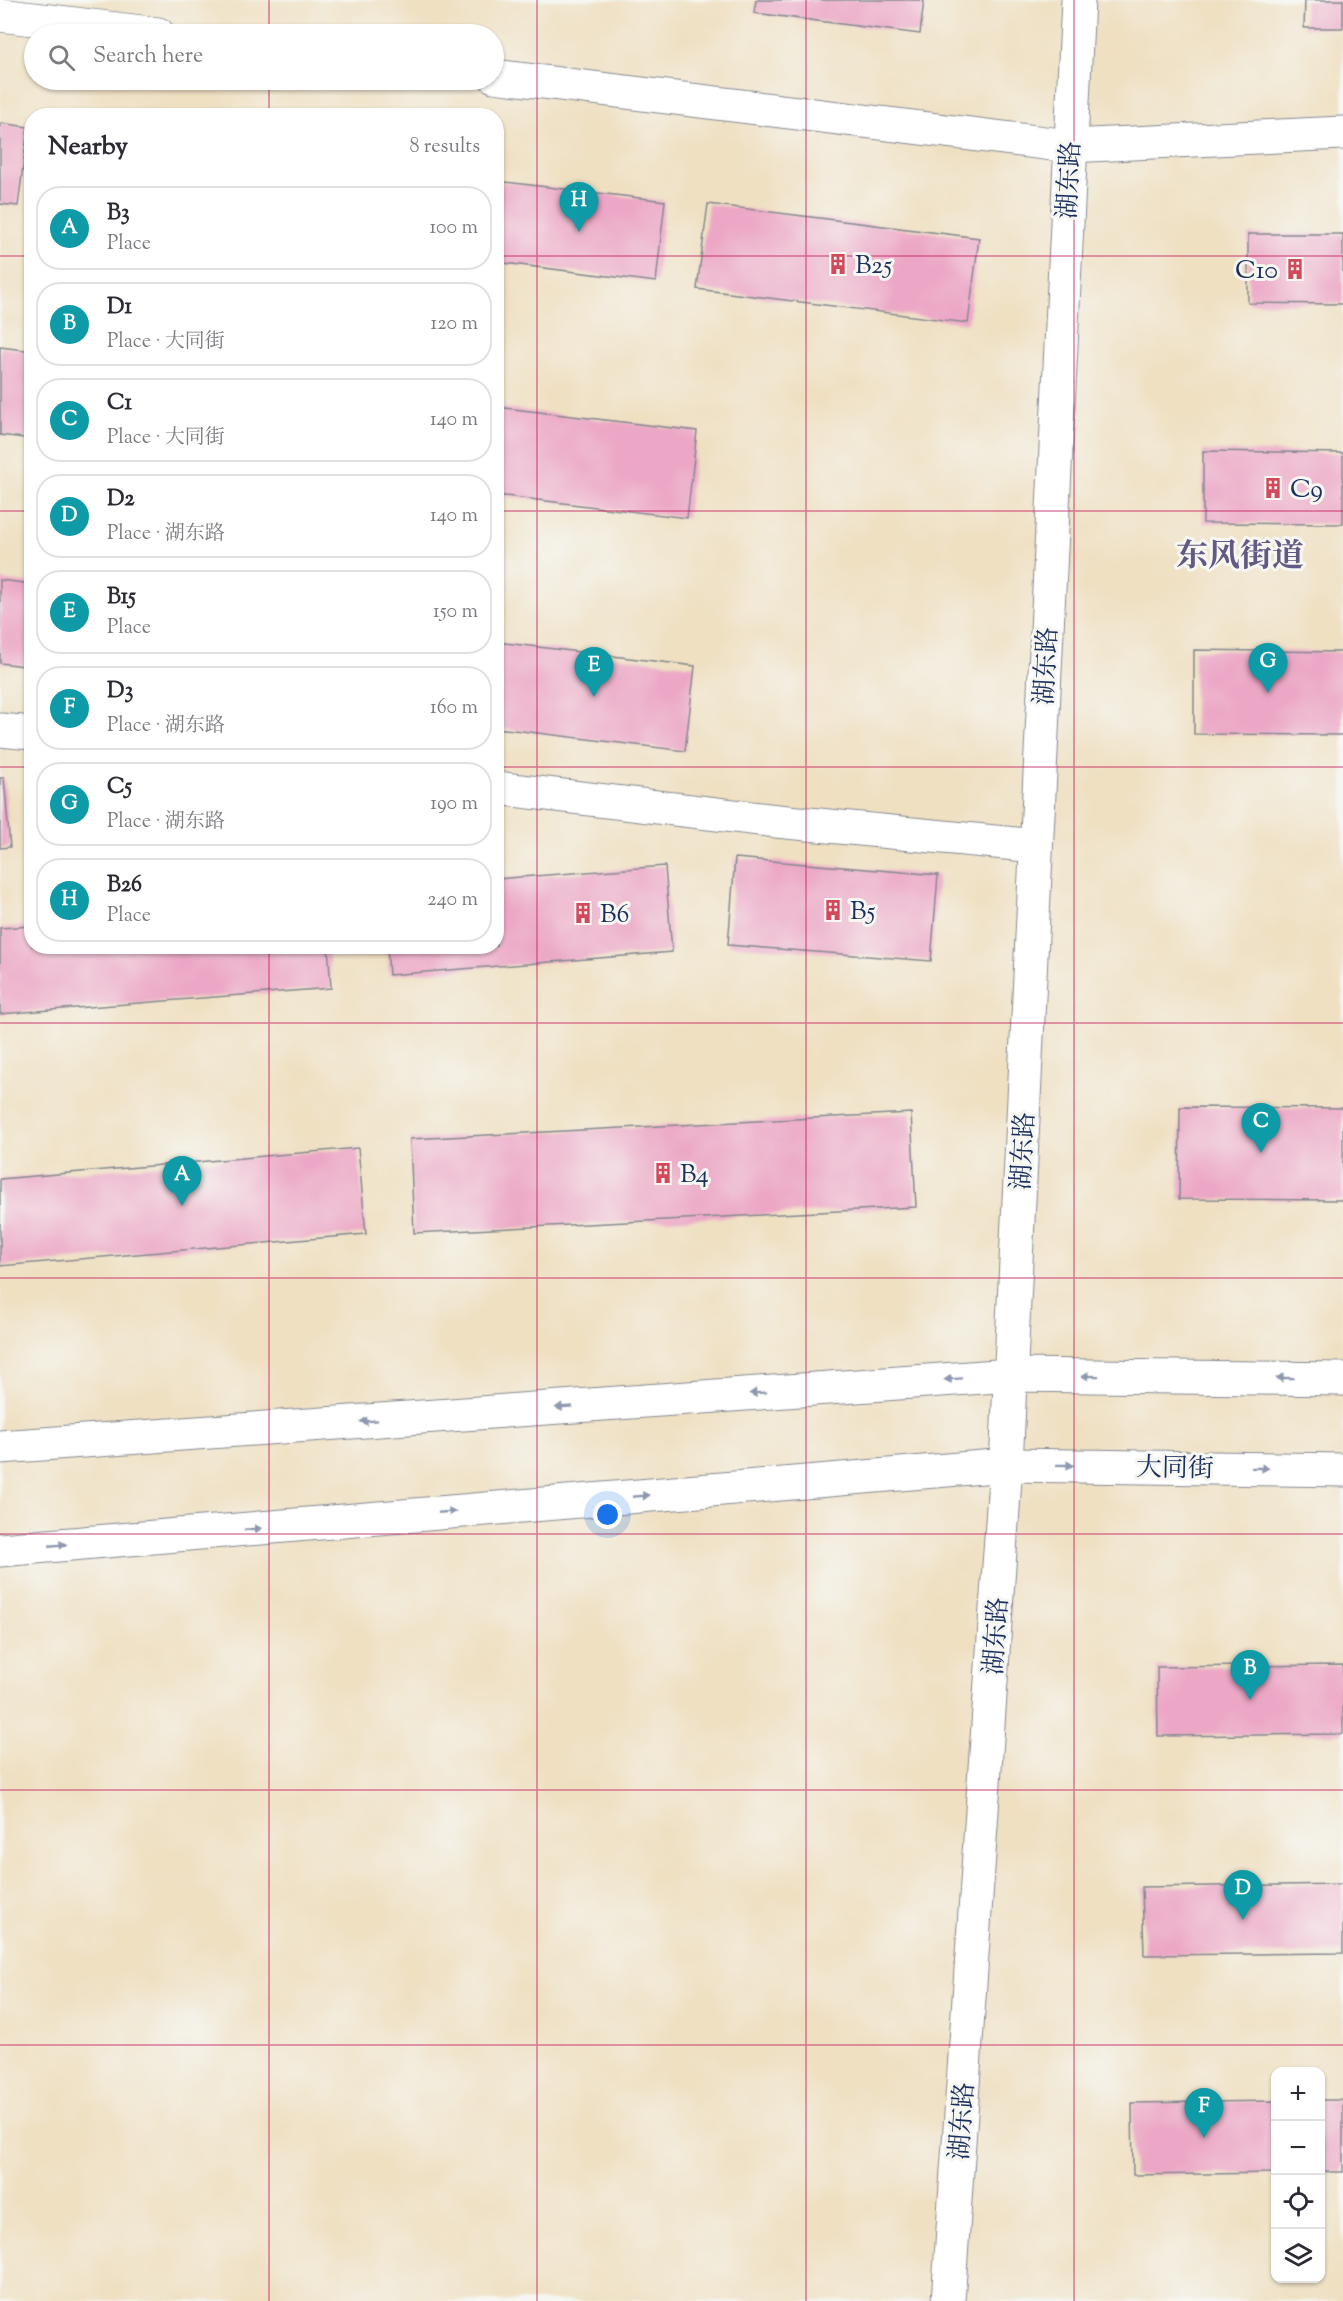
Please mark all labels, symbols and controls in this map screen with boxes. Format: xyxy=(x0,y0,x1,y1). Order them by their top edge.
search box xyxy=(24,24,504,90)
icon: search xyxy=(45,41,78,74)
text: Search here xyxy=(93,41,203,73)
text: Nearby xyxy=(48,129,128,166)
text: 8 results xyxy=(409,133,480,162)
street label: 湖东路 xyxy=(1050,140,1091,220)
pin: H xyxy=(560,182,598,232)
text: B3 xyxy=(107,198,130,230)
text: A xyxy=(61,214,78,243)
text: 100 m xyxy=(429,214,478,243)
text: Place xyxy=(107,230,151,259)
place label: B25 xyxy=(855,248,892,285)
building icon: B25 xyxy=(826,252,850,276)
place label: C10 xyxy=(1235,253,1278,290)
building icon: C10 xyxy=(1283,257,1307,281)
text: D1 xyxy=(107,292,132,324)
text: B xyxy=(63,310,76,339)
text: 120 m xyxy=(430,310,478,339)
text: Place · 大同街 xyxy=(107,328,225,357)
text: C1 xyxy=(107,388,132,420)
text: C xyxy=(61,406,78,435)
text: 140 m xyxy=(430,406,478,435)
text: Place · 大同街 xyxy=(107,424,225,453)
place label: C9 xyxy=(1290,472,1323,509)
building icon: C9 xyxy=(1261,476,1285,500)
text: D2 xyxy=(107,484,135,516)
text: D xyxy=(62,502,77,531)
text: 140 m xyxy=(430,502,478,531)
text: Place · 湖东路 xyxy=(107,520,225,549)
district label: 东风街道 xyxy=(1176,535,1304,581)
text: B15 xyxy=(107,582,136,614)
text: E xyxy=(63,598,76,627)
text: 150 m xyxy=(433,598,478,627)
text: Place xyxy=(107,614,151,643)
street label: 湖东路 xyxy=(1027,626,1068,706)
pin: G xyxy=(1248,644,1288,693)
pin: E xyxy=(574,648,614,697)
text: D3 xyxy=(107,676,133,708)
text: F xyxy=(64,694,75,723)
text: 160 m xyxy=(430,694,478,723)
text: Place · 湖东路 xyxy=(107,712,225,741)
text: C5 xyxy=(107,772,132,804)
text: G xyxy=(61,790,78,819)
text: 190 m xyxy=(430,790,478,819)
text: Place · 湖东路 xyxy=(107,808,225,837)
text: B26 xyxy=(107,870,142,902)
text: H xyxy=(62,886,77,915)
text: 240 m xyxy=(427,886,478,915)
place label: B5 xyxy=(850,894,875,931)
place label: B6 xyxy=(600,897,629,934)
building icon: B5 xyxy=(821,898,845,922)
building icon: B6 xyxy=(571,901,595,925)
text: Place xyxy=(107,902,151,931)
pin: C xyxy=(1242,1104,1280,1153)
street label: 湖东路 xyxy=(1004,1111,1045,1191)
pin: A xyxy=(162,1156,201,1206)
place label: B4 xyxy=(680,1157,709,1194)
building icon: B4 xyxy=(651,1161,675,1185)
one-way arrow xyxy=(1080,1371,1099,1381)
one-way arrow xyxy=(1275,1373,1294,1383)
one-way arrow xyxy=(943,1375,962,1384)
one-way arrow xyxy=(749,1388,768,1398)
one-way arrow xyxy=(554,1402,573,1412)
one-way arrow xyxy=(360,1416,379,1425)
street label: 大同街 xyxy=(1136,1450,1214,1489)
one-way arrow xyxy=(1055,1461,1074,1470)
one-way arrow xyxy=(1250,1464,1269,1473)
one-way arrow xyxy=(632,1491,651,1501)
your location xyxy=(593,1500,622,1529)
one-way arrow xyxy=(437,1507,456,1517)
one-way arrow xyxy=(243,1524,262,1534)
one-way arrow xyxy=(49,1540,68,1550)
street label: 湖东路 xyxy=(976,1596,1019,1676)
pin: B xyxy=(1230,1650,1270,1700)
pin: D xyxy=(1224,1870,1262,1920)
map controls xyxy=(1271,2067,1325,2283)
button: + xyxy=(1271,2067,1325,2121)
street label: 湖东路 xyxy=(942,2081,985,2161)
pin: F xyxy=(1184,2088,1224,2138)
button: − xyxy=(1271,2121,1325,2175)
button: locate xyxy=(1271,2175,1325,2229)
button: layers xyxy=(1271,2229,1325,2283)

